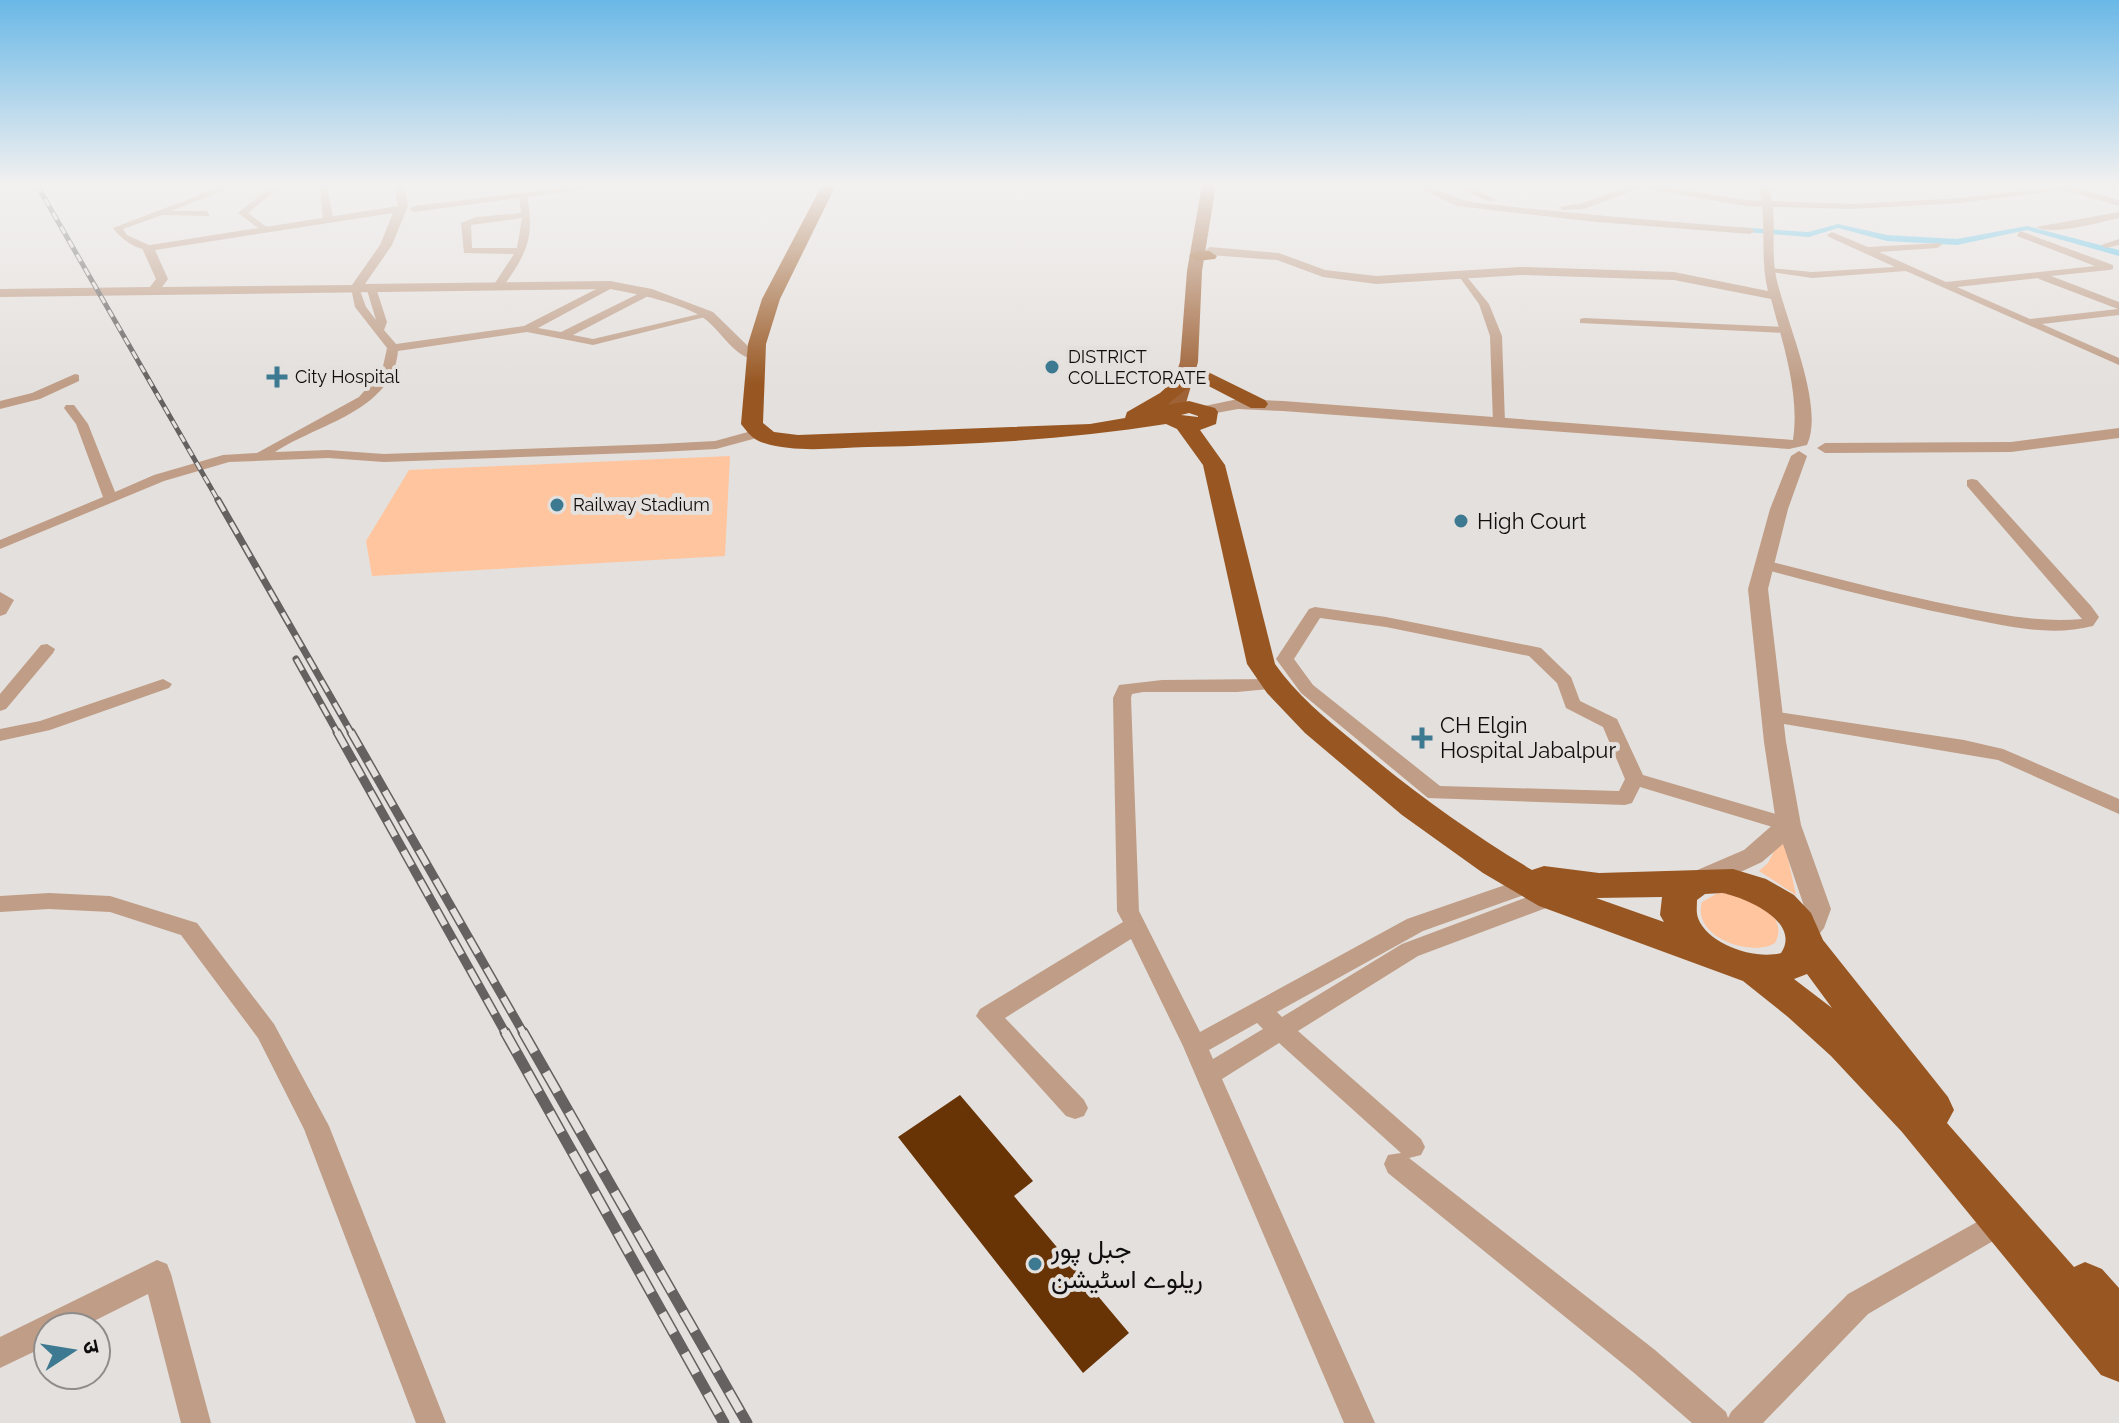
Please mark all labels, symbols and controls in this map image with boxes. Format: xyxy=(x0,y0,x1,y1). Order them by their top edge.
place label: DISTRICT COLLECTORATE xyxy=(1068,346,1206,388)
marker: DISTRICT COLLECTORATE xyxy=(1043,358,1061,376)
marker: City Hospital xyxy=(266,366,288,388)
place label: City Hospital xyxy=(295,366,400,387)
place label: Railway Stadium xyxy=(573,494,710,515)
marker: Railway Stadium xyxy=(548,496,566,514)
place label: High Court xyxy=(1477,508,1587,534)
marker: High Court xyxy=(1452,512,1470,530)
place label: CH Elgin Hospital Jabalpur xyxy=(1440,712,1616,763)
marker: CH Elgin Hospital Jabalpur xyxy=(1411,727,1433,749)
place label: جبل پور ریلوے اسٹیشن xyxy=(1050,1234,1203,1295)
marker: جبل پور ریلوے اسٹیشن xyxy=(1026,1255,1044,1273)
north arrow xyxy=(32,1311,112,1391)
text: उ xyxy=(78,1338,106,1357)

